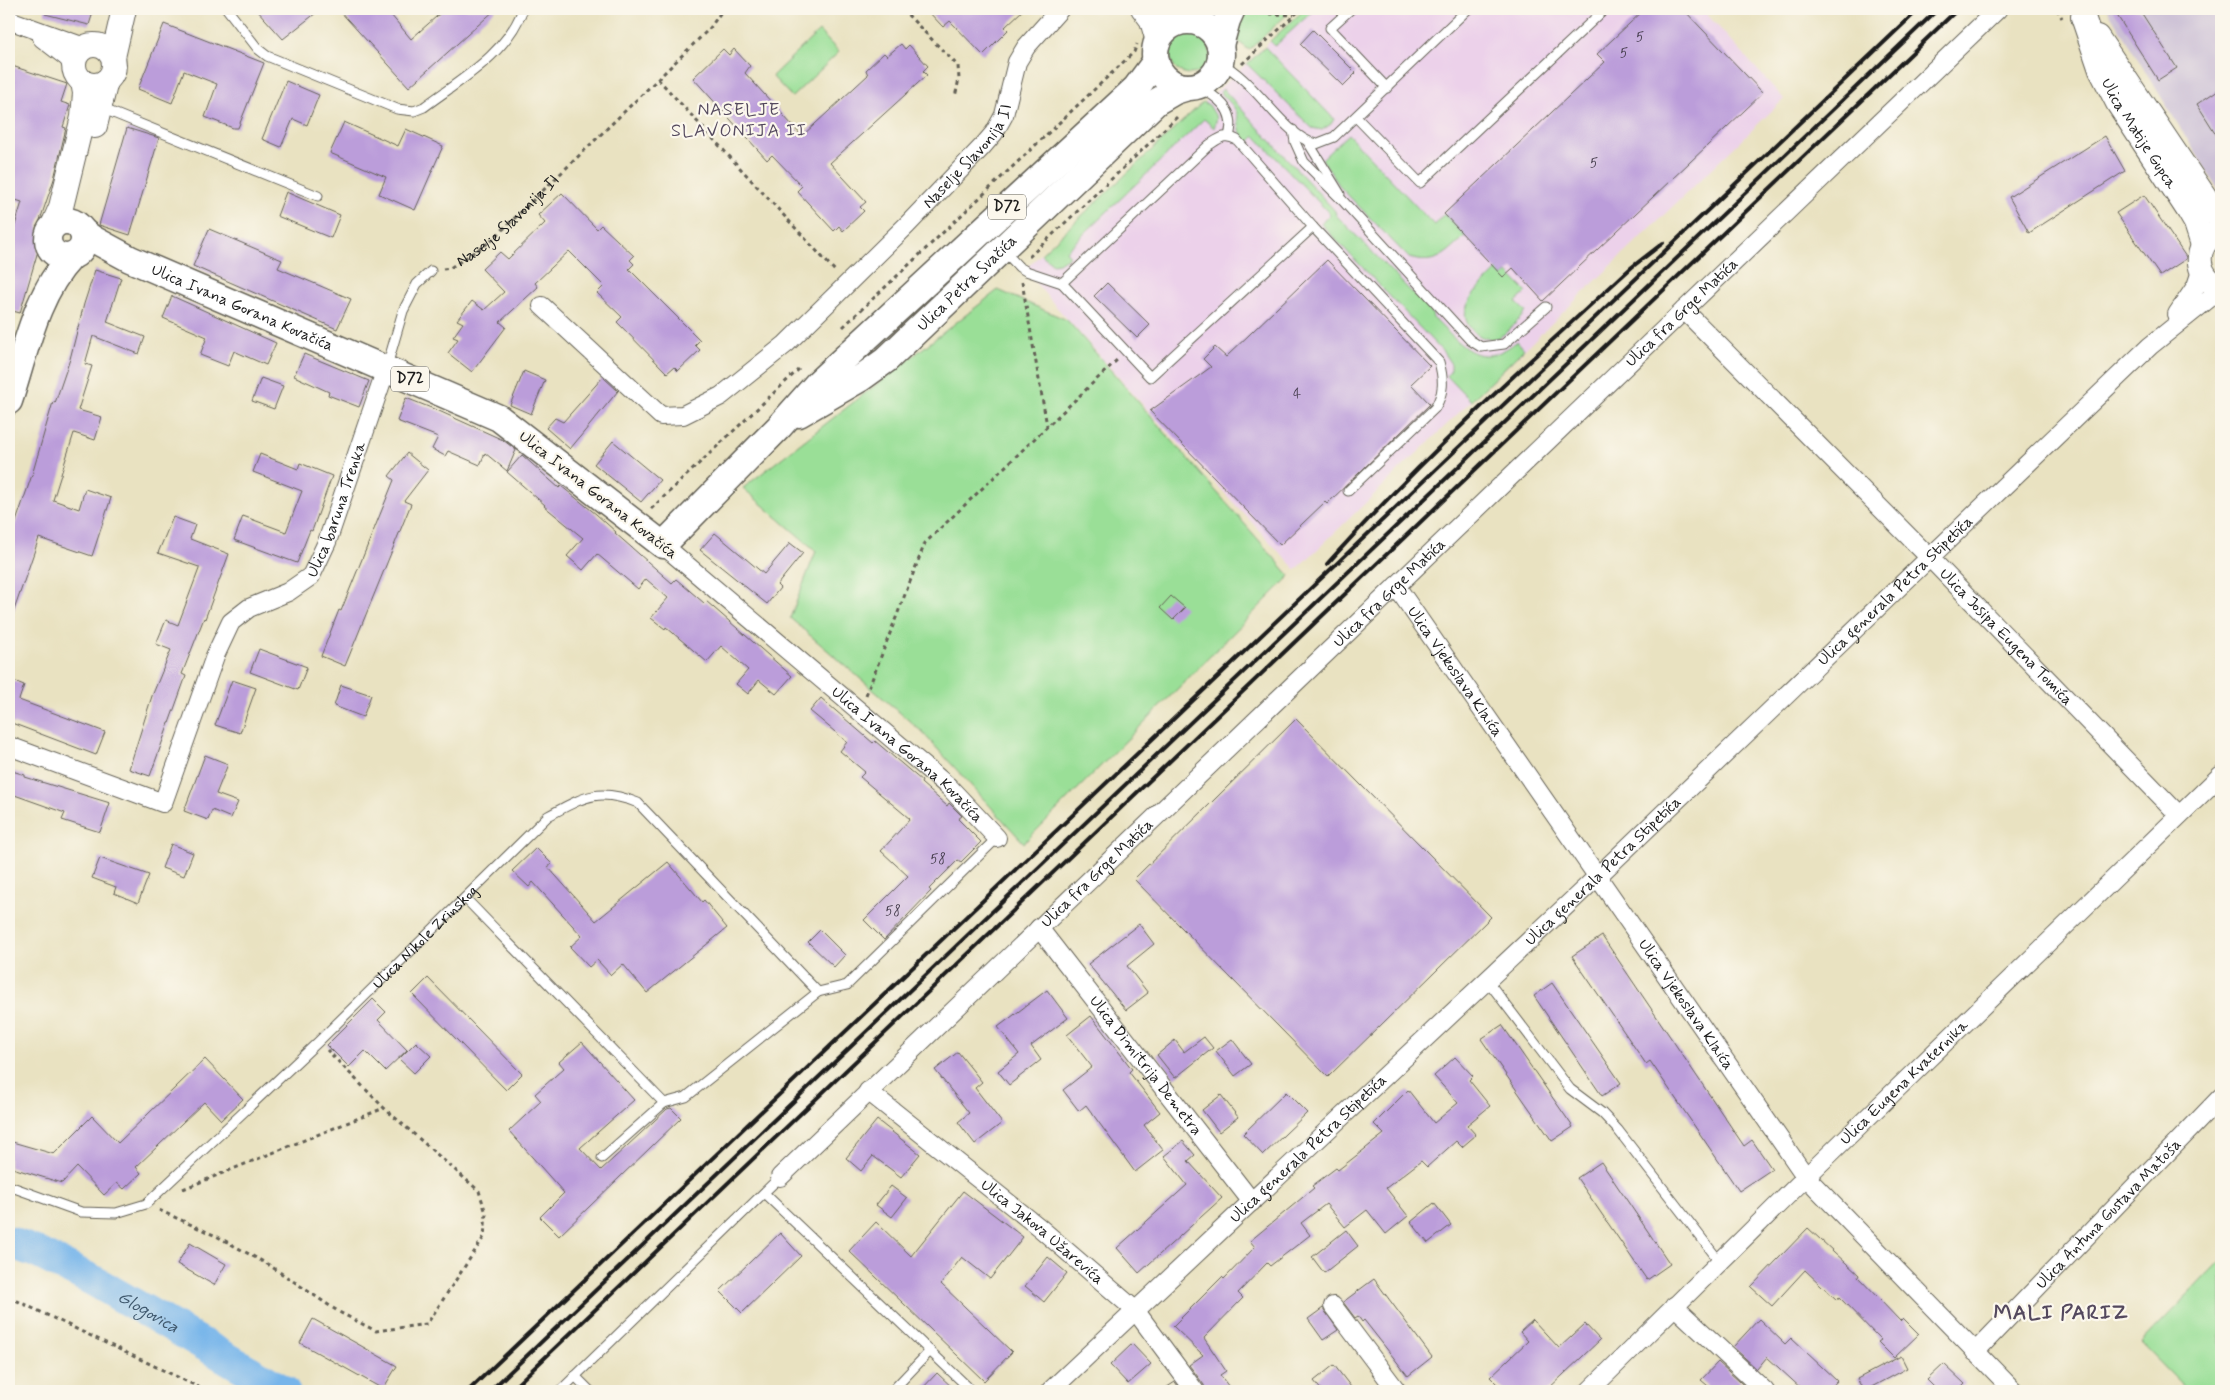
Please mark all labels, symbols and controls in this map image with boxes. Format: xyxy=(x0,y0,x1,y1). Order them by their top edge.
house number: 5 xyxy=(1636,28,1644,46)
house number: 5 xyxy=(1620,44,1628,62)
street label: Ulica Matije Gupca xyxy=(2096,74,2182,193)
district label: NASELJE SLAVONIJA II xyxy=(671,98,807,143)
street label: Naselje Slavonija II xyxy=(918,102,1017,213)
house number: 5 xyxy=(1590,154,1598,172)
street label: Naselje Slavonija II xyxy=(452,170,564,272)
road number: D72 xyxy=(988,194,1026,220)
street label: Ulica Petra Svačića xyxy=(912,230,1021,336)
street label: Ulica fra Grge Matića xyxy=(1621,253,1742,372)
street label: Ulica Ivana Gorana Kovačića xyxy=(148,259,337,356)
road number: D72 xyxy=(391,366,429,392)
house number: 4 xyxy=(1293,385,1301,403)
street label: Ulica Ivana Gorana Kovačića xyxy=(514,426,682,564)
street label: Ulica baruna Trenka xyxy=(301,439,371,581)
street label: Ulica generala Petra Stipetića xyxy=(1813,511,1978,670)
street label: Ulica fra Grge Matića xyxy=(1328,534,1450,652)
street label: Ulica Josipa Eugena Tomića xyxy=(1935,564,2078,710)
street label: Ulica Vjekoslava Klaića xyxy=(1403,602,1508,741)
street label: Ulica Ivana Gorana Kovačića xyxy=(827,682,988,827)
street label: Ulica generala Petra Stipetića xyxy=(1520,792,1685,950)
street label: Ulica fra Grge Matića xyxy=(1036,814,1158,932)
house number: 58 xyxy=(930,850,946,868)
street label: Ulica Nikole Zrinskog xyxy=(367,880,482,994)
house number: 58 xyxy=(885,902,901,920)
street label: Ulica Vjekoslava Klaića xyxy=(1633,935,1739,1074)
street label: Ulica Dimitrija Demetra xyxy=(1085,991,1207,1140)
street label: Ulica Eugena Kvaternika xyxy=(1835,1015,1973,1149)
street label: Ulica generala Petra Stipetića xyxy=(1225,1070,1391,1227)
street label: Ulica Antuna Gustava Matoša xyxy=(2031,1134,2186,1294)
street label: Ulica Jakova Užarevića xyxy=(976,1174,1108,1289)
water label: Glogovica xyxy=(113,1285,183,1339)
district label: MALI PARIZ xyxy=(1993,1299,2129,1327)

